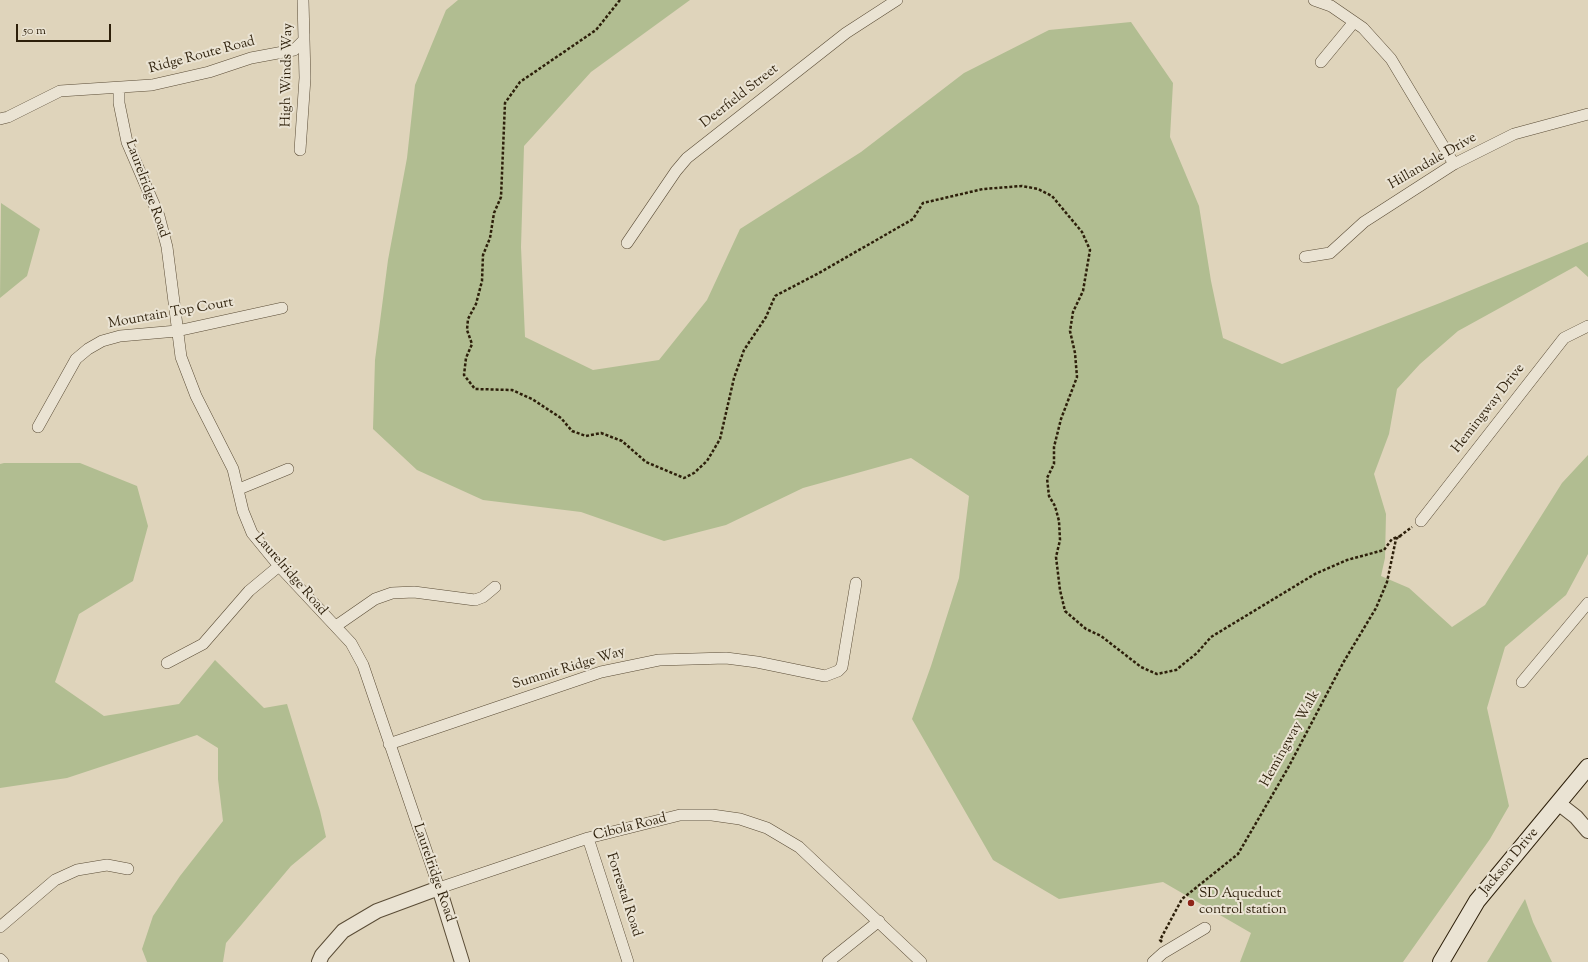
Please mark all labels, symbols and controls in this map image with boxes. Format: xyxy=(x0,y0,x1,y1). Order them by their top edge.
scale bar xyxy=(18,16,113,42)
text: 50 m xyxy=(23,22,46,40)
street label: High Winds Way xyxy=(279,23,297,127)
street label: Ridge Route Road xyxy=(147,34,257,78)
street label: Deerfield Street xyxy=(698,61,782,133)
street label: Hillandale Drive xyxy=(1386,130,1480,194)
street label: Laurelridge Road xyxy=(121,138,171,240)
street label: Mountain Top Court xyxy=(107,295,235,333)
street label: Hemingway Drive xyxy=(1449,361,1529,457)
street label: Laurelridge Road xyxy=(250,531,330,619)
street label: Summit Ridge Way xyxy=(511,644,627,694)
street label: Hemingway Walk xyxy=(1258,688,1324,790)
street label: Cibola Road xyxy=(592,811,668,845)
street label: Laurelridge Road xyxy=(408,822,458,924)
street label: Jackson Drive xyxy=(1477,825,1543,899)
street label: Forrestal Road xyxy=(602,851,644,939)
place label: SD Aqueduct control station xyxy=(1199,887,1287,920)
marker: SD Aqueduct control station xyxy=(1186,898,1196,908)

